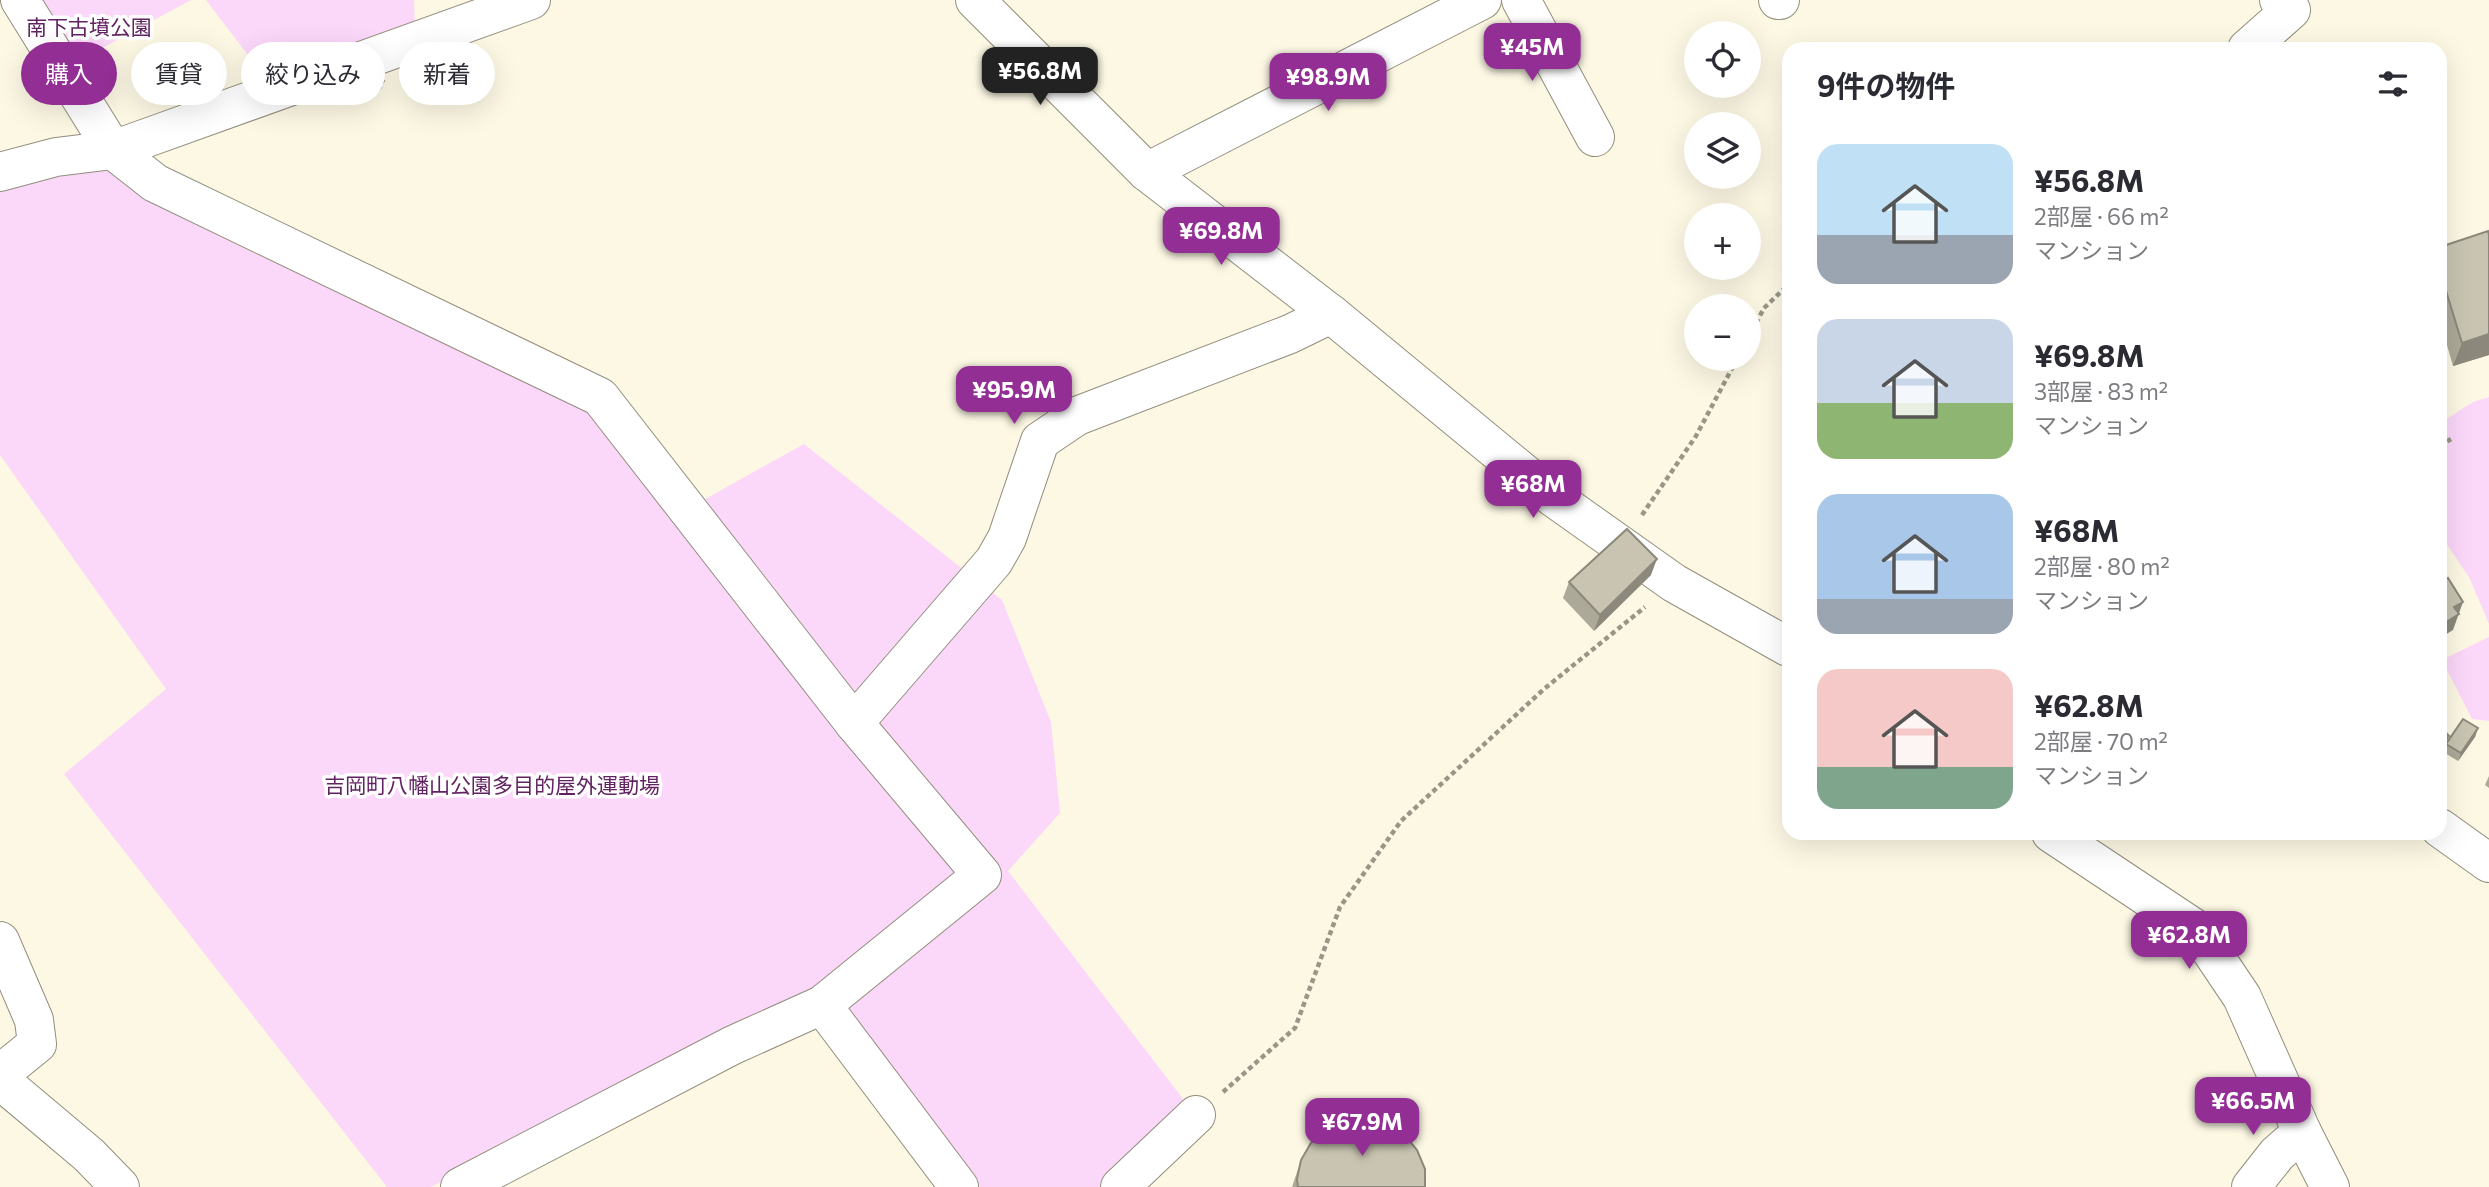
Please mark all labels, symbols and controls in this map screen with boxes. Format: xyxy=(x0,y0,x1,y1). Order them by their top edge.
park label: 南下古墳公園 xyxy=(26,14,152,39)
map controls xyxy=(1684,21,1761,371)
button: locate xyxy=(1684,21,1761,98)
pin: ¥45M xyxy=(1491,24,1573,83)
text: ¥45M xyxy=(1500,32,1564,60)
chip: 購入 xyxy=(21,42,117,105)
chip: 賃貸 xyxy=(131,42,227,105)
chip: 絞り込み xyxy=(241,42,385,105)
chip: 新着 xyxy=(399,42,495,105)
pin: ¥56.8M xyxy=(983,48,1097,107)
pin: ¥98.9M xyxy=(1271,54,1385,113)
text: ¥56.8M xyxy=(998,56,1082,84)
text: ¥98.9M xyxy=(1286,62,1370,90)
icon: filters xyxy=(2374,65,2412,103)
text: 9件の物件 xyxy=(1817,66,1956,103)
button: layers xyxy=(1684,112,1761,189)
text: ¥56.8M xyxy=(2034,161,2144,198)
icon: home xyxy=(1873,172,1957,256)
text: 2部屋 · 66 m² xyxy=(2034,202,2169,230)
button: + xyxy=(1684,203,1761,280)
pin: ¥69.8M xyxy=(1164,208,1278,267)
text: ¥69.8M xyxy=(1179,216,1263,244)
text: マンション xyxy=(2034,236,2149,264)
button: − xyxy=(1684,294,1761,371)
text: ¥69.8M xyxy=(2034,336,2144,373)
icon: home xyxy=(1873,347,1957,431)
pin: ¥95.9M xyxy=(957,366,1071,426)
text: ¥95.9M xyxy=(972,375,1056,403)
text: 3部屋 · 83 m² xyxy=(2034,377,2168,405)
text: マンション xyxy=(2034,411,2149,439)
pin: ¥68M xyxy=(1492,461,1574,520)
text: ¥68M xyxy=(1500,469,1566,497)
text: ¥68M xyxy=(2034,511,2119,548)
icon: home xyxy=(1873,522,1957,606)
text: 2部屋 · 80 m² xyxy=(2034,552,2170,580)
text: マンション xyxy=(2034,586,2149,614)
text: ¥62.8M xyxy=(2034,686,2144,723)
icon: home xyxy=(1873,697,1957,781)
text: 2部屋 · 70 m² xyxy=(2034,727,2168,755)
text: マンション xyxy=(2034,761,2149,789)
park label: 吉岡町八幡山公園多目的屋外運動場 xyxy=(324,772,660,797)
pin: ¥62.8M xyxy=(2132,912,2246,971)
text: ¥62.8M xyxy=(2147,920,2231,948)
pin: ¥66.5M xyxy=(2196,1078,2310,1137)
text: ¥66.5M xyxy=(2211,1086,2295,1114)
pin: ¥67.9M xyxy=(1305,1098,1419,1158)
text: ¥67.9M xyxy=(1321,1107,1403,1135)

